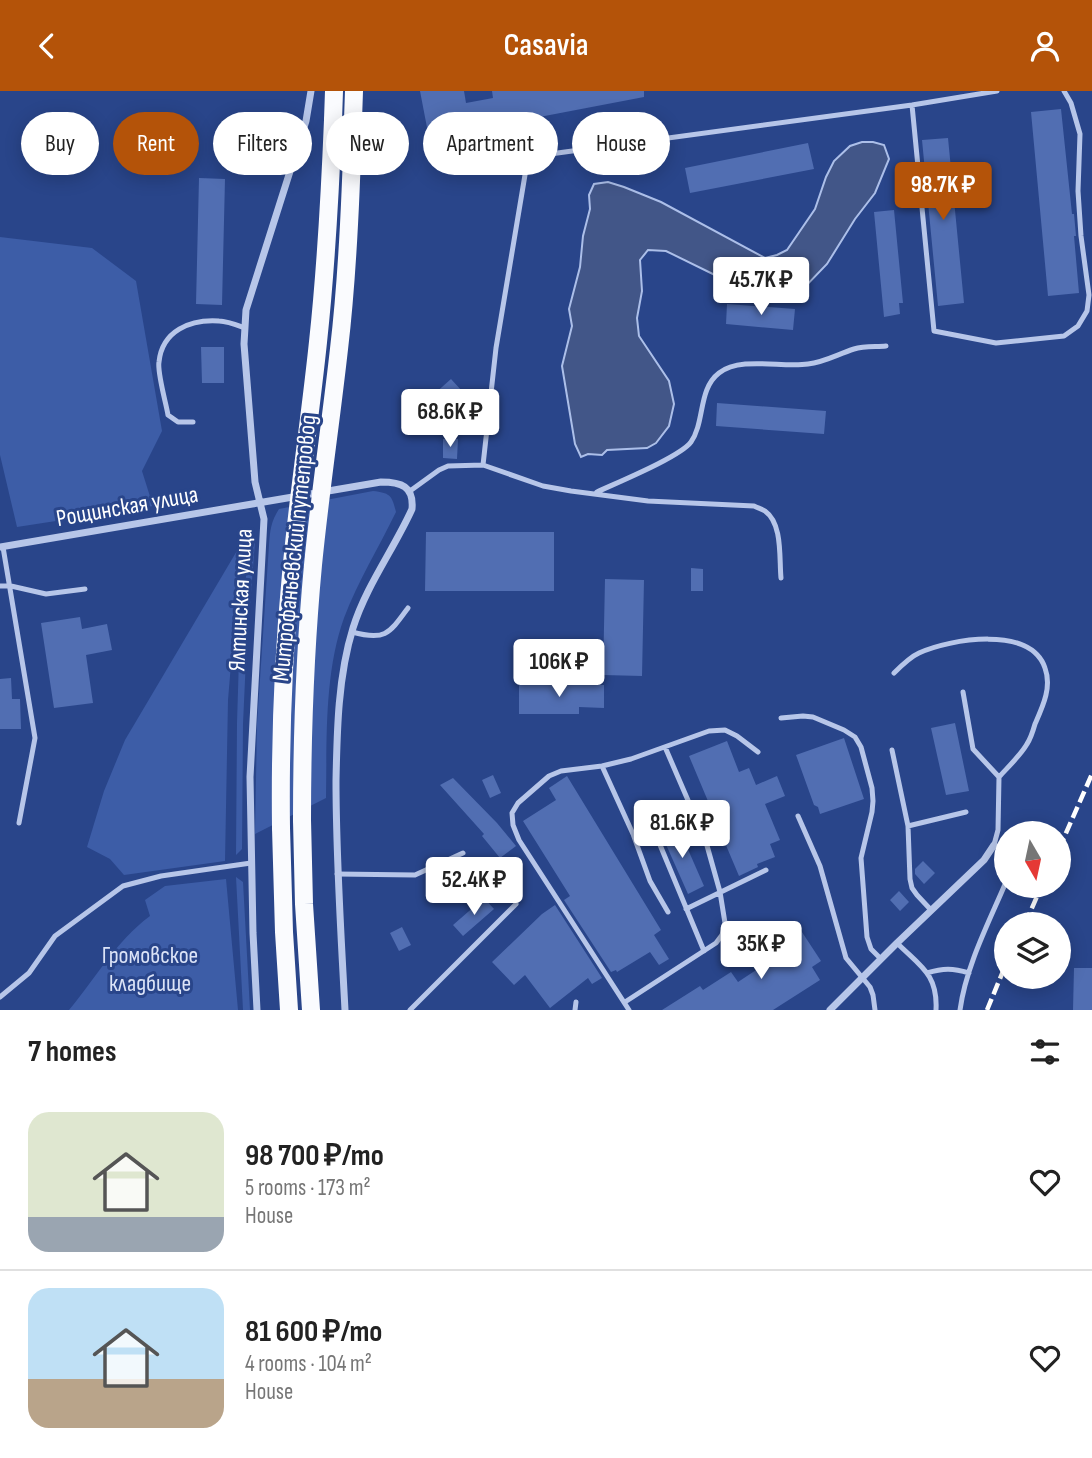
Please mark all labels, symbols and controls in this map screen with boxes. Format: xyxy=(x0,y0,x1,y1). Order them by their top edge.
text: Casavia xyxy=(504,26,588,65)
icon: back xyxy=(28,27,66,65)
icon: person xyxy=(1026,27,1064,65)
chip: Buy xyxy=(21,112,99,175)
chip: Rent xyxy=(113,112,199,175)
chip: Filters xyxy=(213,112,312,175)
chip: New xyxy=(326,112,409,175)
chip: Apartment xyxy=(423,112,558,175)
chip: House xyxy=(572,112,670,175)
pin: 98.7K ₽ xyxy=(878,163,1008,222)
text: 98.7K ₽ xyxy=(911,171,975,199)
pin: 45.7K ₽ xyxy=(696,257,826,317)
text: 45.7K ₽ xyxy=(729,266,793,294)
pin: 68.6K ₽ xyxy=(385,389,515,449)
text: 68.6K ₽ xyxy=(417,398,483,426)
street label: Митрофаньевский путепровод xyxy=(266,413,323,683)
street label: Рощинская улица xyxy=(54,480,200,533)
street label: Ялтинская улица xyxy=(222,528,259,672)
pin: 106K ₽ xyxy=(502,639,616,699)
text: 106K ₽ xyxy=(529,648,589,676)
pin: 81.6K ₽ xyxy=(617,801,747,860)
text: 81.6K ₽ xyxy=(650,809,714,837)
north arrow xyxy=(994,821,1071,898)
map controls xyxy=(994,821,1071,989)
pin: 52.4K ₽ xyxy=(409,857,539,917)
text: 52.4K ₽ xyxy=(442,866,506,894)
button: layers xyxy=(994,912,1071,989)
pin: 35K ₽ xyxy=(712,921,810,981)
text: 35K ₽ xyxy=(737,930,785,958)
park label: Громовское кладбище xyxy=(102,941,198,998)
icon: filters xyxy=(1026,1033,1064,1071)
text: 7 homes xyxy=(28,1034,116,1070)
text: 98 700 ₽/mo xyxy=(245,1138,384,1174)
icon: home xyxy=(84,1140,168,1224)
icon: heart xyxy=(1026,1163,1064,1201)
text: 5 rooms · 173 m² xyxy=(245,1174,371,1202)
text: House xyxy=(245,1202,293,1230)
text: 81 600 ₽/mo xyxy=(245,1314,382,1350)
icon: home xyxy=(84,1316,168,1400)
icon: heart xyxy=(1026,1339,1064,1377)
text: 4 rooms · 104 m² xyxy=(245,1350,372,1378)
text: House xyxy=(245,1378,293,1406)

